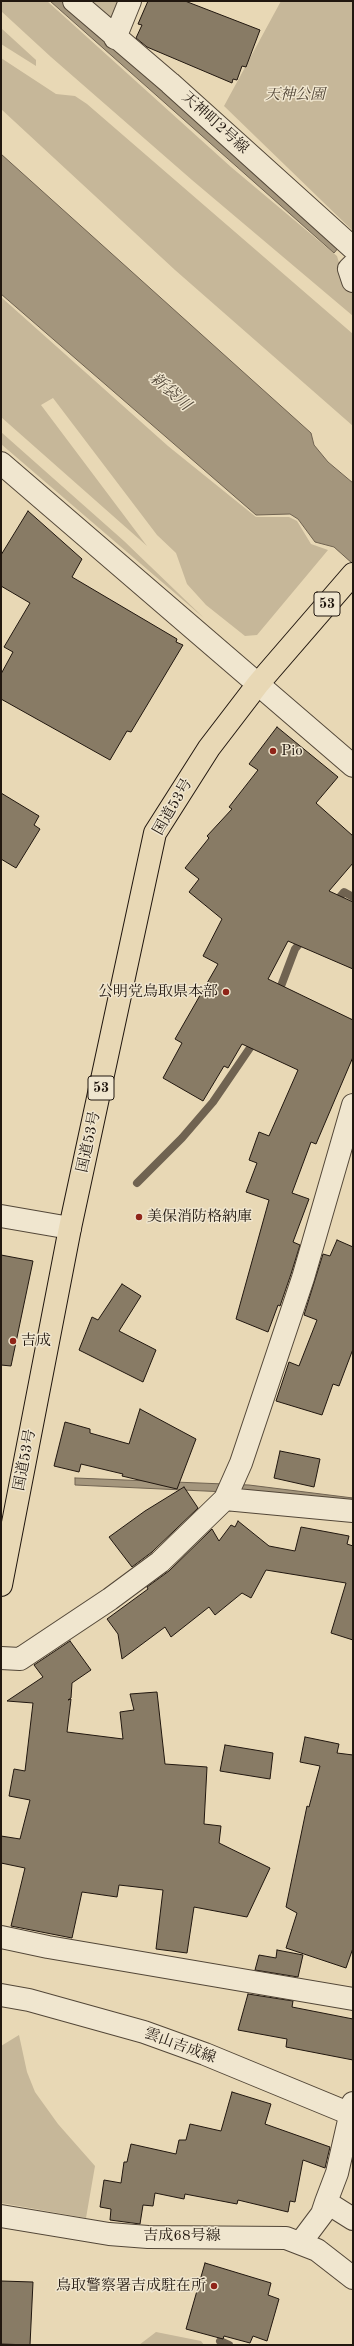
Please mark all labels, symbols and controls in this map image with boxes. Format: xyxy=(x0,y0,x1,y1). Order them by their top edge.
park label: 天神公園 xyxy=(265,86,325,104)
street label: 天神町2号線 xyxy=(178,88,252,158)
water label: 新袋川 xyxy=(146,369,194,415)
road number: 53 xyxy=(314,592,340,616)
place label: Pio xyxy=(281,742,303,760)
marker: Pio xyxy=(268,746,278,756)
street label: 国道53号 xyxy=(150,775,196,839)
place label: 公明党鳥取県本部 xyxy=(98,983,218,1001)
marker: 公明党鳥取県本部 xyxy=(221,987,231,997)
road number: 53 xyxy=(88,1076,114,1100)
street label: 国道53号 xyxy=(74,1110,104,1174)
place label: 美保消防格納庫 xyxy=(147,1208,252,1226)
marker: 美保消防格納庫 xyxy=(134,1212,144,1222)
place label: 吉成 xyxy=(21,1332,51,1350)
marker: 吉成 xyxy=(8,1336,18,1346)
street label: 国道53号 xyxy=(10,1428,40,1492)
street label: 雲山吉成線 xyxy=(142,2025,218,2067)
street label: 吉成68号線 xyxy=(143,2227,221,2245)
place label: 鳥取警察署吉成駐在所 xyxy=(56,2277,206,2295)
marker: 鳥取警察署吉成駐在所 xyxy=(209,2281,219,2291)

